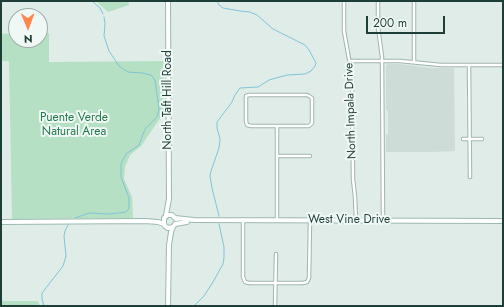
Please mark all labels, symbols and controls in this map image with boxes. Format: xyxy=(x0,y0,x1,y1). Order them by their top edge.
north arrow xyxy=(8,8,48,48)
scale bar xyxy=(368,8,447,34)
text: 200 m xyxy=(373,14,407,32)
text: N xyxy=(24,31,33,47)
street label: North Taft Hill Road xyxy=(161,50,175,150)
street label: North Impala Drive xyxy=(342,63,360,159)
park label: Puente Verde Natural Area xyxy=(40,111,108,139)
street label: West Vine Drive xyxy=(308,213,390,227)

